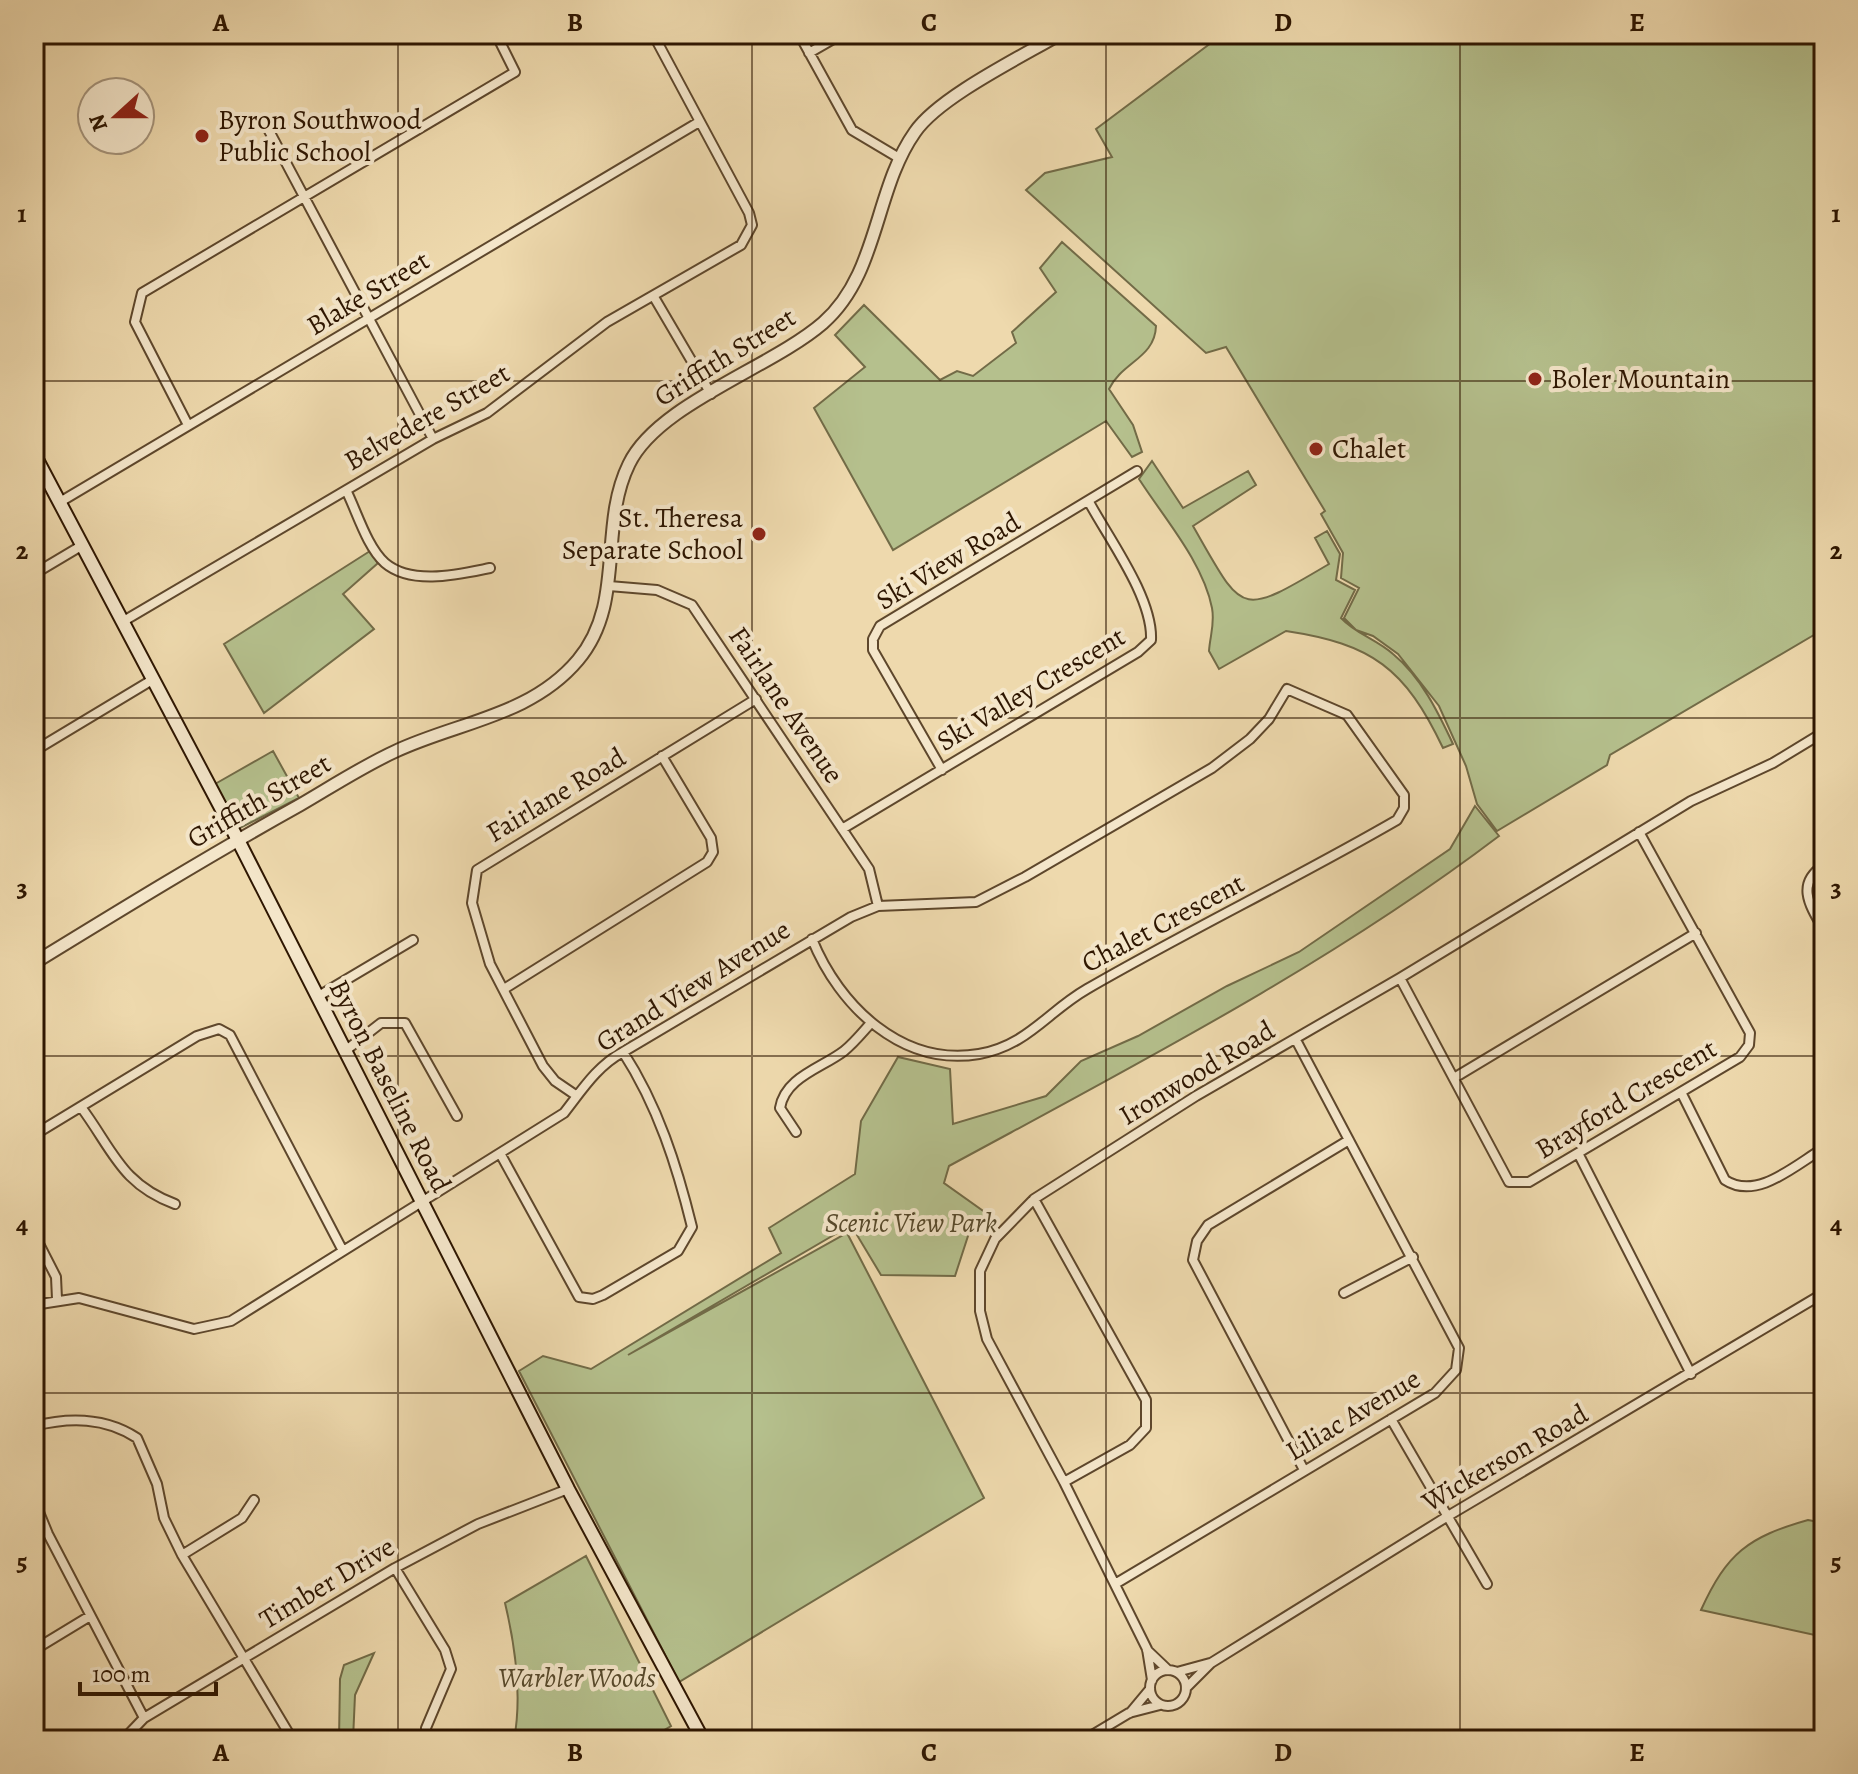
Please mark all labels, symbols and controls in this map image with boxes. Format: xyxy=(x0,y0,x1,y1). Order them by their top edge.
text: A xyxy=(212,5,230,40)
text: B xyxy=(567,5,583,40)
text: C xyxy=(921,5,937,40)
text: D xyxy=(1274,5,1292,40)
text: E xyxy=(1629,5,1645,40)
north arrow xyxy=(76,76,156,156)
place label: Byron Southwood Public School xyxy=(218,101,422,171)
text: N xyxy=(81,110,115,136)
marker: Byron Southwood Public School xyxy=(193,127,211,145)
text: 1 xyxy=(17,196,27,231)
text: 1 xyxy=(1831,196,1841,231)
street label: Blake Street xyxy=(300,241,436,345)
street label: Griffith Street xyxy=(647,298,803,416)
street label: Belvedere Street xyxy=(337,354,517,480)
place label: Boler Mountain xyxy=(1551,360,1730,398)
marker: Boler Mountain xyxy=(1526,370,1544,388)
place label: Chalet xyxy=(1332,430,1406,468)
marker: Chalet xyxy=(1307,440,1325,458)
place label: St. Theresa Separate School xyxy=(562,499,743,569)
street label: Ski View Road xyxy=(869,503,1028,619)
marker: St. Theresa Separate School xyxy=(750,525,768,543)
text: 2 xyxy=(16,533,29,568)
text: 2 xyxy=(1830,533,1843,568)
street label: Ski Valley Crescent xyxy=(930,618,1132,760)
street label: Fairlane Avenue xyxy=(720,619,852,791)
street label: Fairlane Road xyxy=(479,738,634,852)
street label: Griffith Street xyxy=(180,745,338,857)
street label: Chalet Crescent xyxy=(1075,864,1251,982)
text: 3 xyxy=(16,870,28,905)
text: 3 xyxy=(1830,870,1842,905)
street label: Grand View Avenue xyxy=(589,911,797,1061)
street label: Byron Baseline Road xyxy=(320,973,461,1200)
street label: Ironwood Road xyxy=(1112,1011,1283,1134)
street label: Brayford Crescent xyxy=(1528,1030,1724,1168)
park label: Scenic View Park xyxy=(825,1204,997,1242)
text: 4 xyxy=(16,1207,28,1242)
text: 4 xyxy=(1830,1207,1842,1242)
street label: Liliac Avenue xyxy=(1279,1360,1427,1470)
street label: Wickerson Road xyxy=(1414,1395,1596,1521)
street label: Timber Drive xyxy=(252,1528,402,1638)
text: 5 xyxy=(16,1544,28,1579)
text: 5 xyxy=(1830,1544,1842,1579)
scale bar xyxy=(80,1646,216,1696)
text: 100 m xyxy=(92,1658,151,1690)
park label: Warbler Woods xyxy=(498,1659,656,1697)
text: A xyxy=(212,1735,230,1770)
text: B xyxy=(567,1735,583,1770)
text: C xyxy=(921,1735,937,1770)
text: D xyxy=(1274,1735,1292,1770)
text: E xyxy=(1629,1735,1645,1770)

